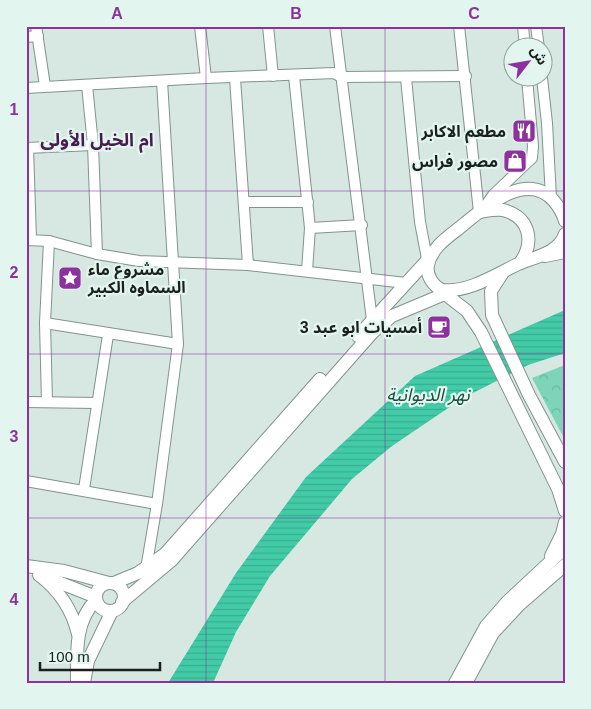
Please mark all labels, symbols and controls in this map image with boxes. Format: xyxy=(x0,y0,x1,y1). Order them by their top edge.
text: A xyxy=(111,5,123,22)
text: B xyxy=(290,5,302,22)
text: C xyxy=(468,5,480,22)
north arrow xyxy=(504,38,554,88)
text: ش xyxy=(527,43,551,68)
text: 1 xyxy=(10,101,19,118)
restaurant icon: مطعم الاكابر xyxy=(511,118,537,144)
place label: مطعم الاكابر xyxy=(421,123,506,144)
district label: ام الخيل الأولى xyxy=(40,129,154,153)
shop icon: مصور فراس xyxy=(502,148,528,174)
place label: مصور فراس xyxy=(412,152,498,171)
place label: مشروع ماء السماوه الكبير xyxy=(87,261,186,297)
text: 2 xyxy=(10,264,19,281)
place icon: مشروع ماء السماوه الكبير xyxy=(57,265,83,291)
cafe icon: أمسيات ابو عبد 3 xyxy=(426,314,452,340)
place label: أمسيات ابو عبد 3 xyxy=(300,317,422,337)
water label: نهر الديوانية xyxy=(386,385,472,406)
text: 3 xyxy=(10,428,19,445)
text: 4 xyxy=(10,591,19,608)
scale bar xyxy=(40,639,160,671)
text: 100 m xyxy=(48,648,90,665)

